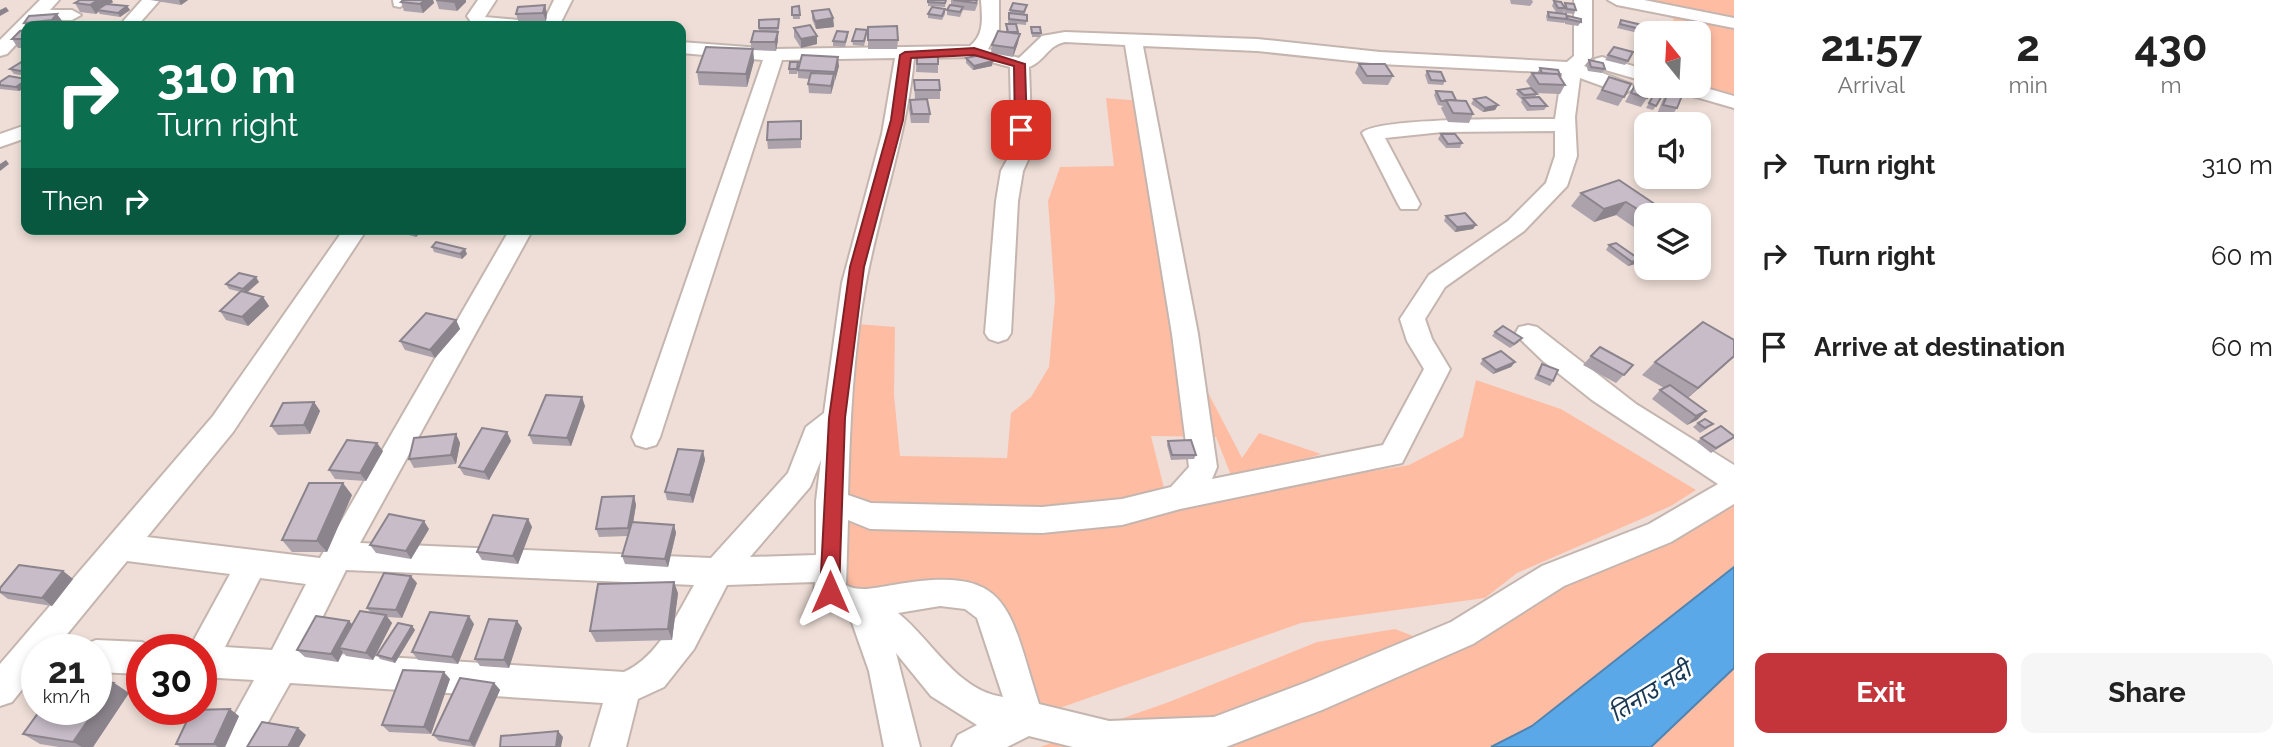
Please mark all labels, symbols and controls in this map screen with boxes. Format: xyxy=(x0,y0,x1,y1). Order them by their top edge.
north arrow xyxy=(1634,21,1712,98)
map controls xyxy=(1634,21,1711,280)
text: 21:57 xyxy=(1820,22,1922,71)
text: 2 xyxy=(2016,22,2040,71)
text: 430 xyxy=(2134,22,2208,71)
text: 310 m xyxy=(157,47,296,104)
icon: right xyxy=(42,49,133,140)
text: Arrival xyxy=(1837,71,1905,98)
text: min xyxy=(2008,71,2048,98)
text: m xyxy=(2160,71,2182,98)
pin xyxy=(991,100,1051,160)
text: Turn right xyxy=(157,106,298,143)
icon: arrive xyxy=(1002,111,1040,149)
button: sound xyxy=(1634,112,1711,189)
icon: right xyxy=(1755,146,1793,184)
text: Turn right xyxy=(1814,150,1935,180)
text: 310 m xyxy=(2202,150,2273,180)
icon: right xyxy=(117,182,155,220)
text: Then xyxy=(42,186,103,216)
button: layers xyxy=(1634,203,1711,280)
icon: right xyxy=(1755,237,1793,275)
text: Turn right xyxy=(1814,241,1935,271)
text: 60 m xyxy=(2211,241,2273,271)
icon: arrive xyxy=(1755,328,1793,366)
text: Arrive at destination xyxy=(1814,332,2065,362)
text: 60 m xyxy=(2211,332,2273,362)
position arrow xyxy=(793,555,867,629)
speed limit sign: 30 xyxy=(126,634,217,725)
text: 21 xyxy=(48,650,85,691)
water label: तिनाउ नदी xyxy=(1604,653,1700,728)
button: Exit xyxy=(1755,653,2007,733)
button: Share xyxy=(2021,653,2273,733)
text: km/h xyxy=(43,686,90,707)

